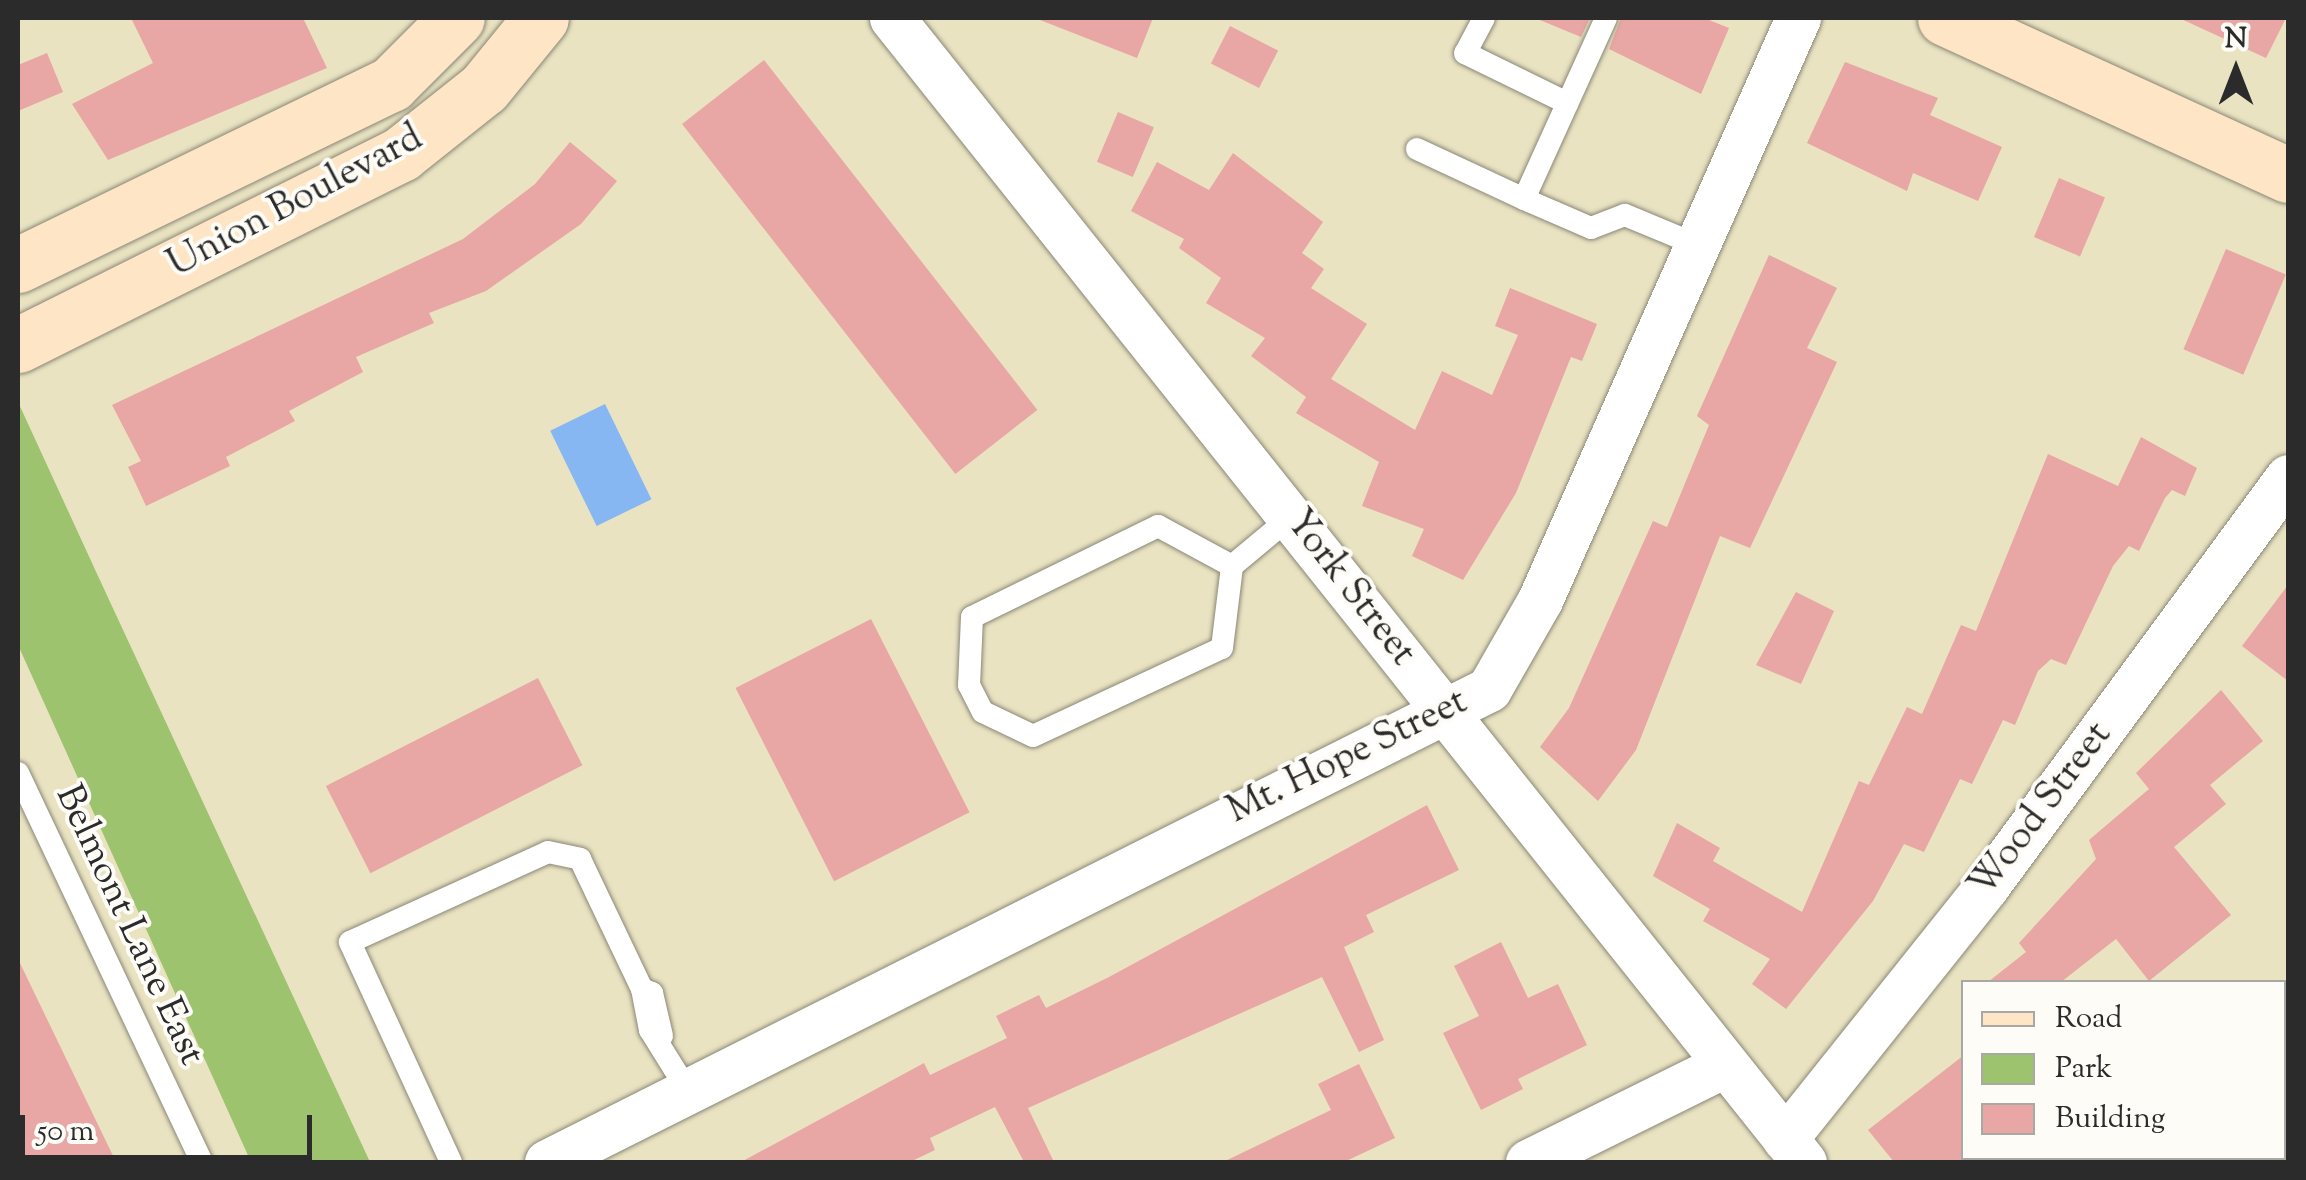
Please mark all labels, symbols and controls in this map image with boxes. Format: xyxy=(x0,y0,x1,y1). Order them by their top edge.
north arrow xyxy=(2186,20,2286,120)
text: N xyxy=(2225,20,2247,60)
street label: Union Boulevard xyxy=(161,117,431,289)
street label: York Street xyxy=(1274,502,1424,676)
street label: Mt. Hope Street xyxy=(1221,680,1475,836)
street label: Wood Street xyxy=(1961,714,2123,908)
street label: Belmont Lane East xyxy=(43,779,213,1073)
legend xyxy=(1961,980,2286,1160)
text: Road xyxy=(2055,998,2122,1041)
text: Park xyxy=(2055,1048,2112,1091)
scale bar xyxy=(25,1095,318,1157)
text: Building xyxy=(2055,1098,2165,1141)
text: 50 m xyxy=(37,1111,94,1154)

